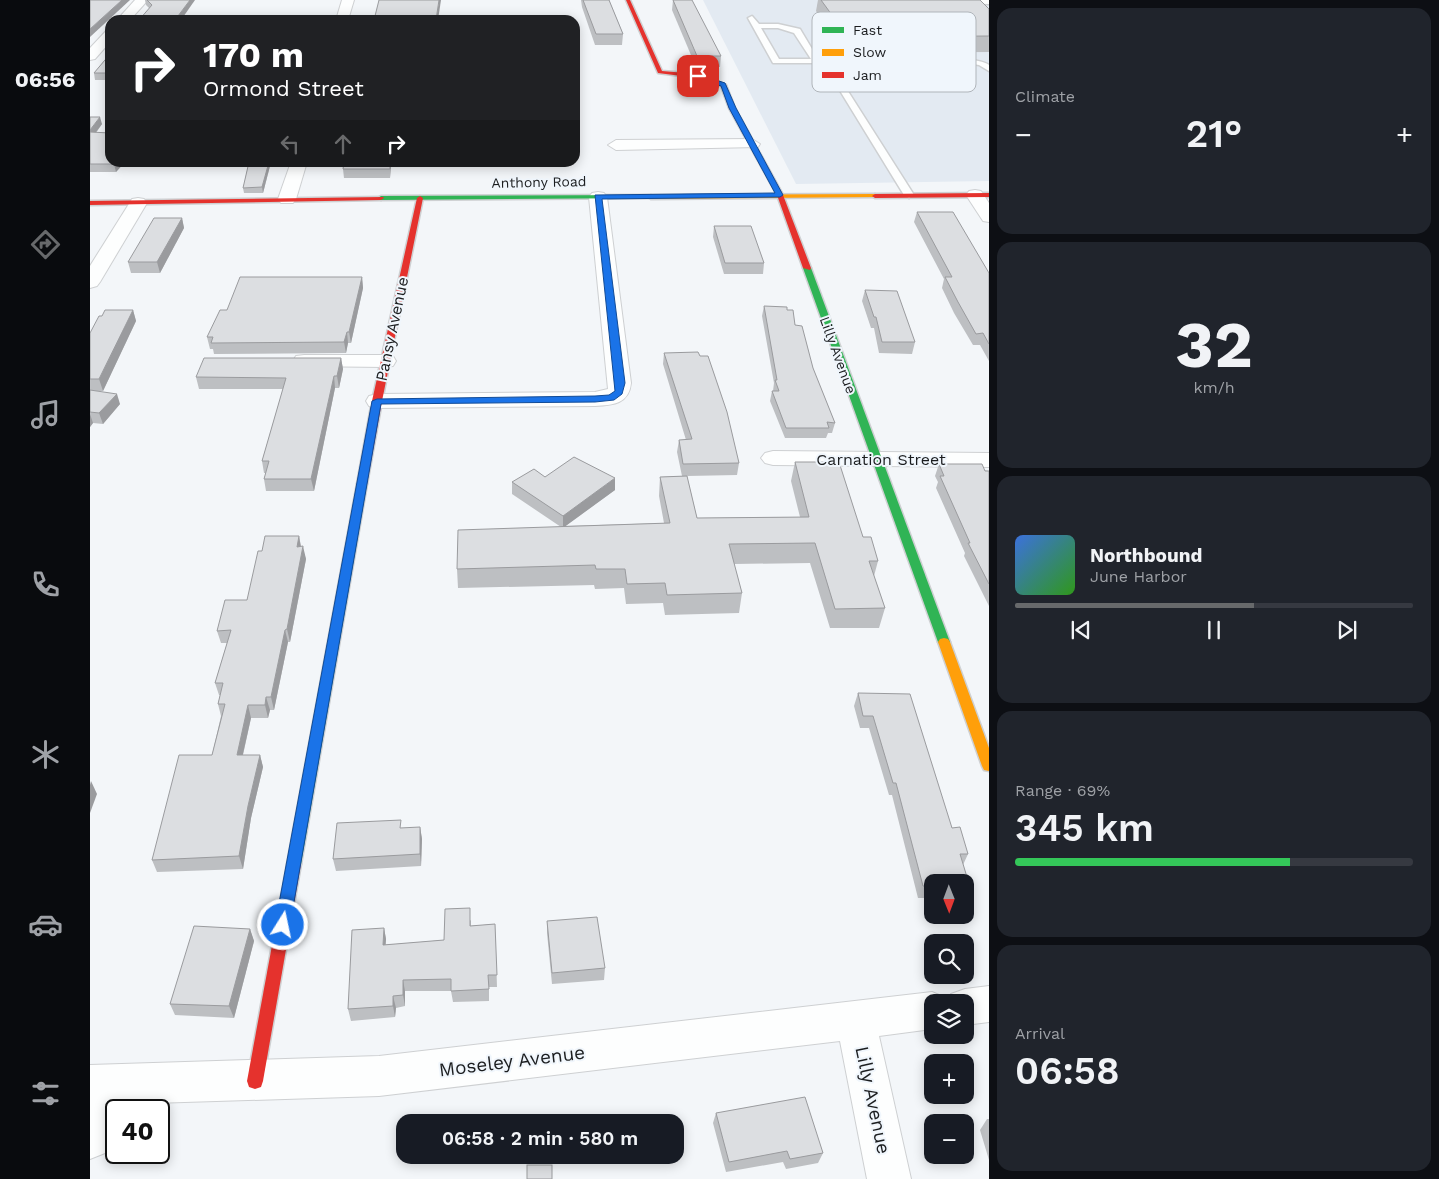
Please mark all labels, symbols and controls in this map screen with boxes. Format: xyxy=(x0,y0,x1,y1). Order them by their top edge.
legend xyxy=(812,12,976,92)
text: Fast xyxy=(853,22,882,38)
text: 170 m xyxy=(203,34,304,76)
icon: right xyxy=(120,35,185,100)
text: Slow xyxy=(853,44,886,60)
pin xyxy=(677,55,719,97)
icon: arrive xyxy=(684,62,712,90)
text: 06:56 xyxy=(15,67,75,92)
text: Jam xyxy=(853,67,882,83)
text: Ormond Street xyxy=(203,76,364,101)
text: Climate xyxy=(1015,87,1075,106)
text: 21° xyxy=(1186,112,1242,156)
text: − xyxy=(1015,118,1032,151)
text: + xyxy=(1396,118,1413,151)
icon: left xyxy=(276,130,304,158)
icon: ahead xyxy=(329,130,357,158)
icon: right xyxy=(382,130,410,158)
street label: Anthony Road xyxy=(491,173,587,191)
icon: directions xyxy=(28,227,63,262)
street label: Pansy Avenue xyxy=(372,275,412,383)
text: 32 xyxy=(1175,307,1253,383)
street label: Lilly Avenue xyxy=(817,314,859,396)
text: km/h xyxy=(1193,378,1235,397)
icon: music xyxy=(28,397,63,432)
street label: Carnation Street xyxy=(816,450,946,469)
text: Northbound xyxy=(1090,544,1202,567)
icon: phone xyxy=(28,567,63,602)
text: June Harbor xyxy=(1090,567,1187,586)
icon: previous xyxy=(1067,616,1095,644)
icon: pause xyxy=(1200,616,1228,644)
icon: next xyxy=(1333,616,1361,644)
icon: climate xyxy=(28,737,63,772)
text: Range · 69% xyxy=(1015,781,1110,800)
text: 345 km xyxy=(1015,806,1154,850)
north arrow xyxy=(924,874,974,924)
map controls xyxy=(924,874,974,1164)
position arrow xyxy=(256,898,308,950)
icon: car xyxy=(28,907,63,942)
button: search xyxy=(924,934,974,984)
button: layers xyxy=(924,994,974,1044)
text: Arrival xyxy=(1015,1024,1065,1043)
street label: Moseley Avenue xyxy=(438,1041,586,1081)
street label: Lilly Avenue xyxy=(850,1044,896,1156)
text: 06:58 xyxy=(1015,1049,1120,1093)
button: + xyxy=(924,1054,974,1104)
icon: filters xyxy=(28,1076,63,1111)
speed limit sign: 40 xyxy=(105,1099,170,1164)
button: − xyxy=(924,1114,974,1164)
text: 06:58 · 2 min · 580 m xyxy=(442,1127,638,1150)

